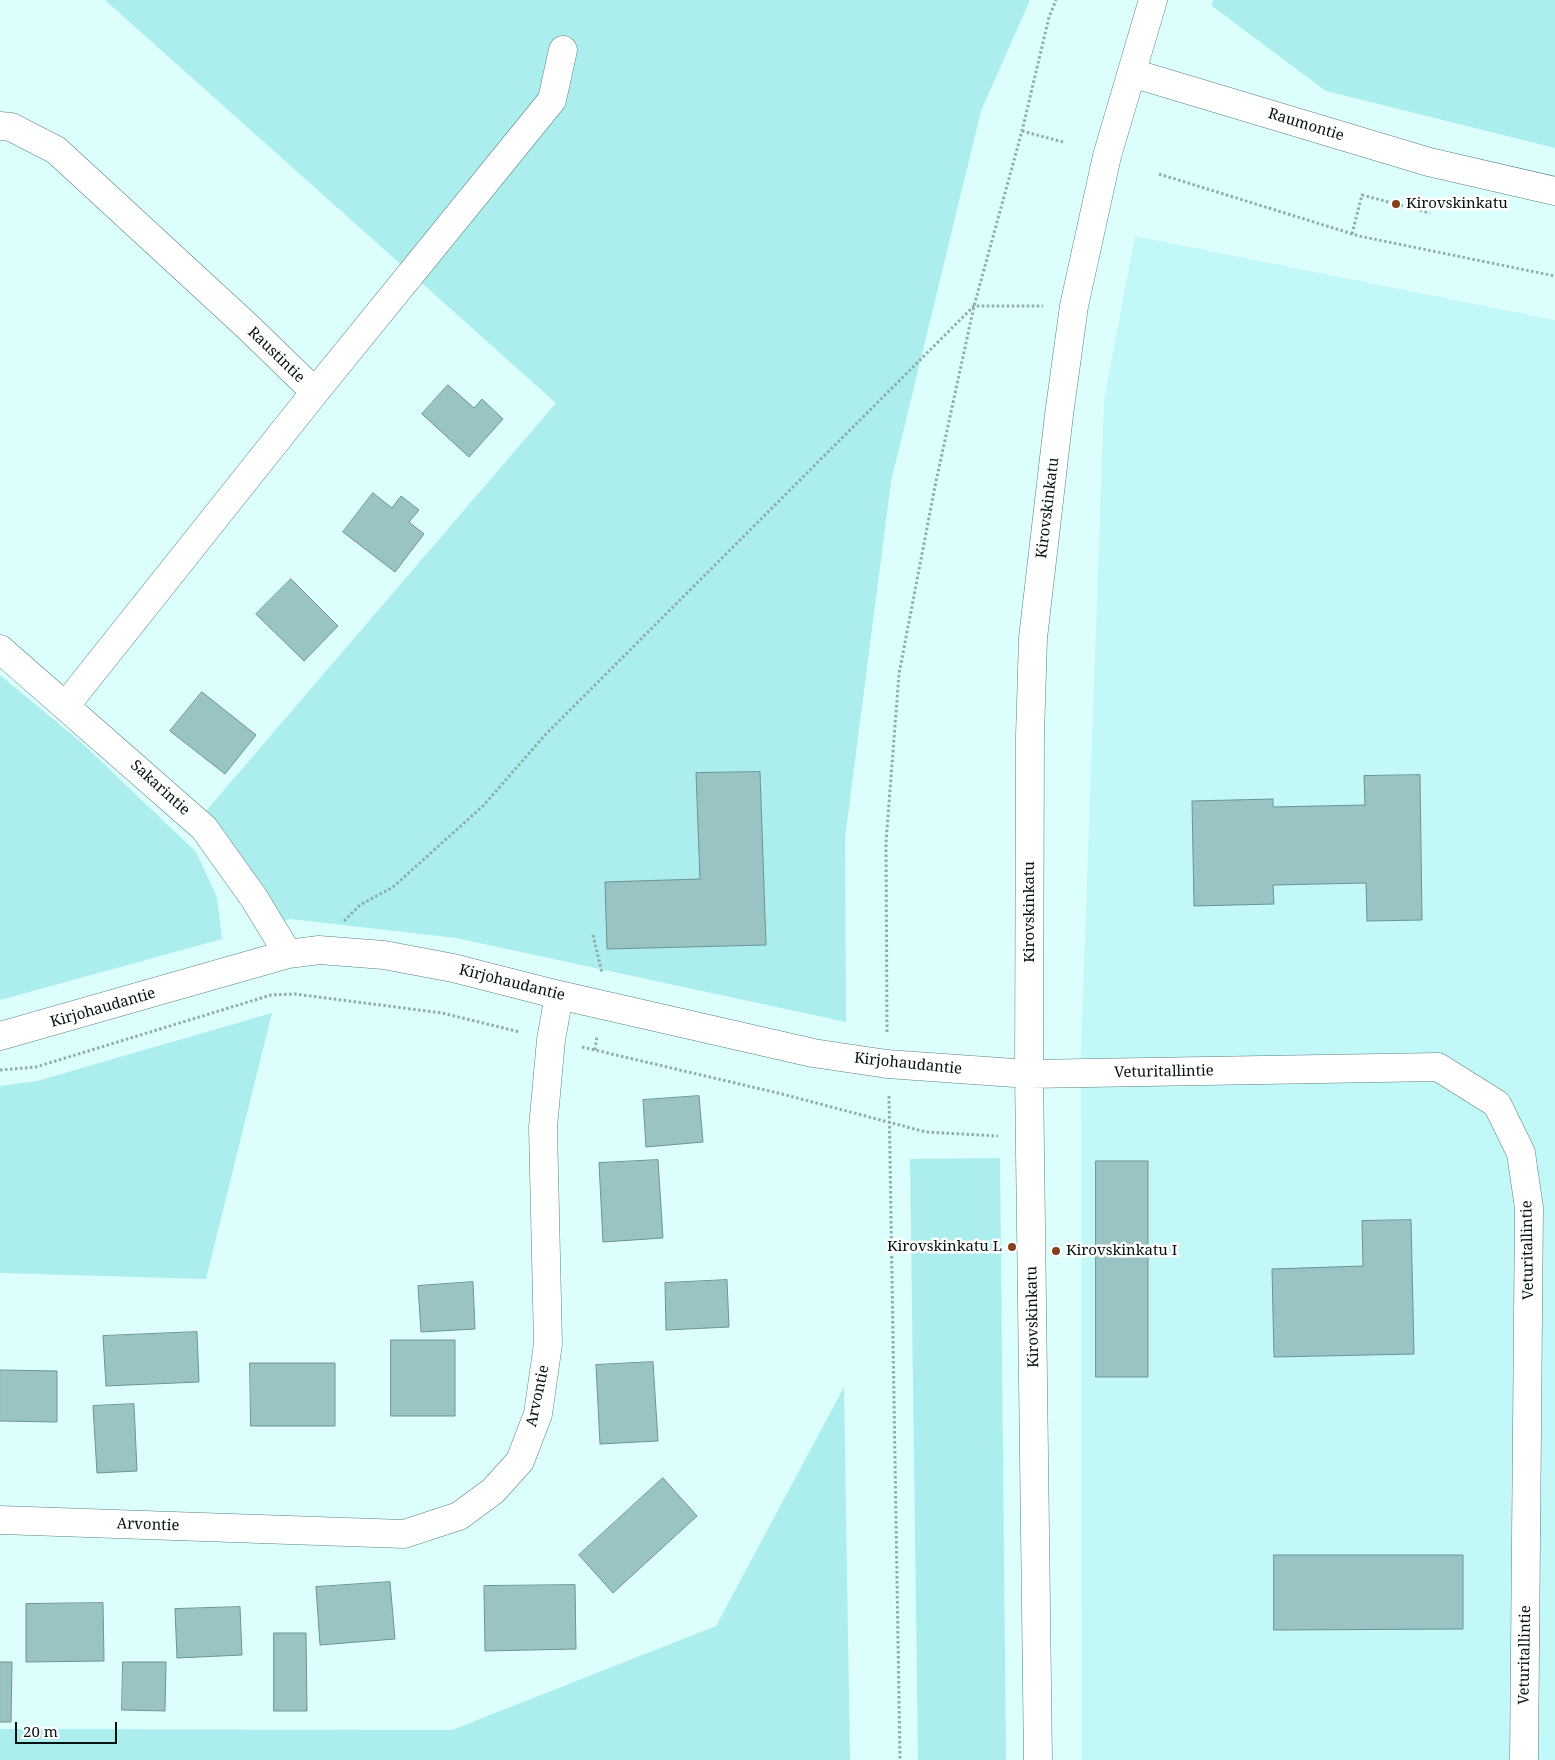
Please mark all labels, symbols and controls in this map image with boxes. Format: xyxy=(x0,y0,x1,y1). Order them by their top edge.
street label: Raumontie xyxy=(1266,105,1346,145)
place label: Kirovskinkatu xyxy=(1406,195,1508,213)
marker: Kirovskinkatu xyxy=(1390,198,1402,210)
street label: Raustintie xyxy=(244,323,308,387)
street label: Kirovskinkatu xyxy=(1033,456,1063,560)
street label: Sakarintie xyxy=(127,757,193,819)
street label: Kirovskinkatu xyxy=(1021,861,1039,963)
street label: Kirjohaudantie xyxy=(457,961,567,1005)
street label: Kirjohaudantie xyxy=(48,984,158,1032)
street label: Kirjohaudantie xyxy=(853,1049,963,1079)
street label: Veturitallintie xyxy=(1114,1062,1214,1082)
street label: Veturitallintie xyxy=(1518,1200,1538,1300)
place label: Kirovskinkatu L xyxy=(887,1238,1002,1256)
marker: Kirovskinkatu L xyxy=(1006,1241,1018,1253)
place label: Kirovskinkatu I xyxy=(1066,1242,1177,1260)
marker: Kirovskinkatu I xyxy=(1050,1245,1062,1257)
street label: Kirovskinkatu xyxy=(1023,1266,1043,1368)
street label: Arvontie xyxy=(523,1363,553,1429)
street label: Arvontie xyxy=(116,1515,180,1535)
street label: Veturitallintie xyxy=(1515,1605,1535,1705)
scale bar xyxy=(18,1712,120,1744)
text: 20 m xyxy=(23,1721,58,1741)

